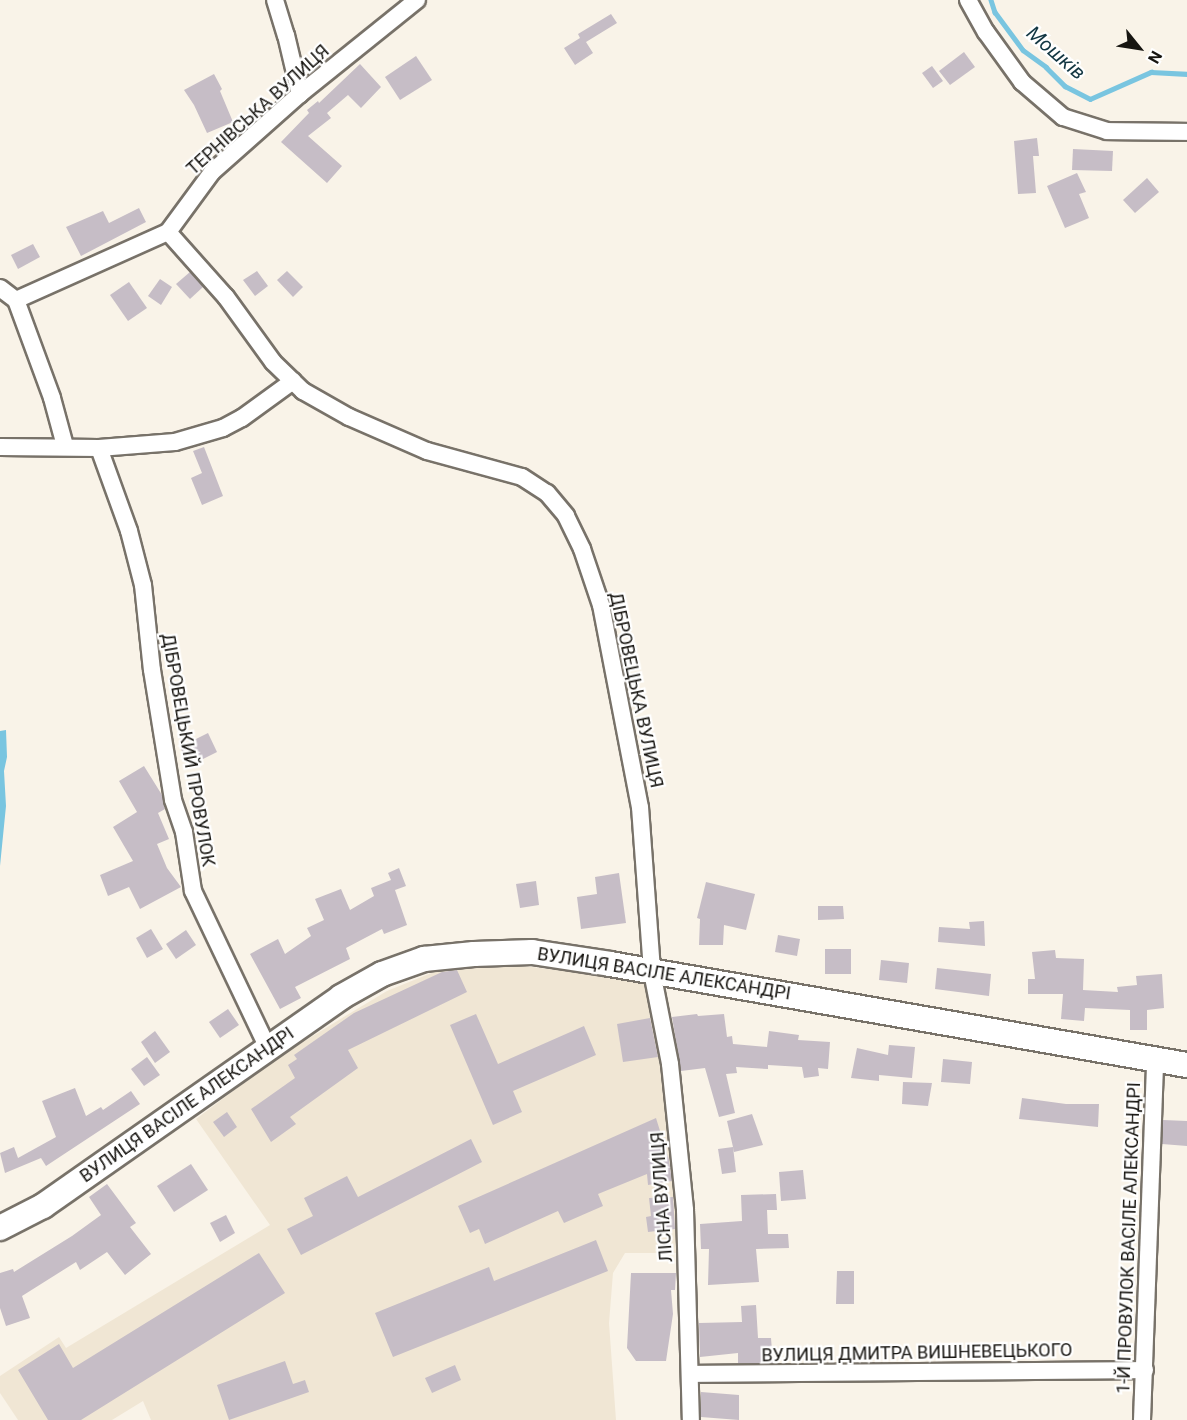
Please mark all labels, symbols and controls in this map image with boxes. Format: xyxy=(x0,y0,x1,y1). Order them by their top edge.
north arrow xyxy=(1109,18,1169,78)
water label: Мошків xyxy=(1022,21,1090,85)
street label: ТЕРНІВСЬКА ВУЛИЦЯ xyxy=(182,40,334,180)
text: N xyxy=(1144,48,1166,67)
street label: ДІБРОВЕЦЬКА ВУЛИЦЯ xyxy=(605,590,667,790)
street label: ДІБРОВЕЦЬКИЙ ПРОВУЛОК xyxy=(157,632,219,868)
street label: ВУЛИЦЯ ВАСІЛЕ АЛЕКСАНДРІ xyxy=(536,943,792,1005)
street label: ВУЛИЦЯ ВАСІЛЕ АЛЕКСАНДРІ xyxy=(76,1023,298,1187)
street label: 1-Й ПРОВУЛОК ВАСІЛЕ АЛЕКСАНДРІ xyxy=(1113,1082,1145,1394)
street label: ЛІСНА ВУЛИЦЯ xyxy=(647,1131,677,1263)
street label: ВУЛИЦЯ ДМИТРА ВИШНЕВЕЦЬКОГО xyxy=(761,1339,1073,1367)

